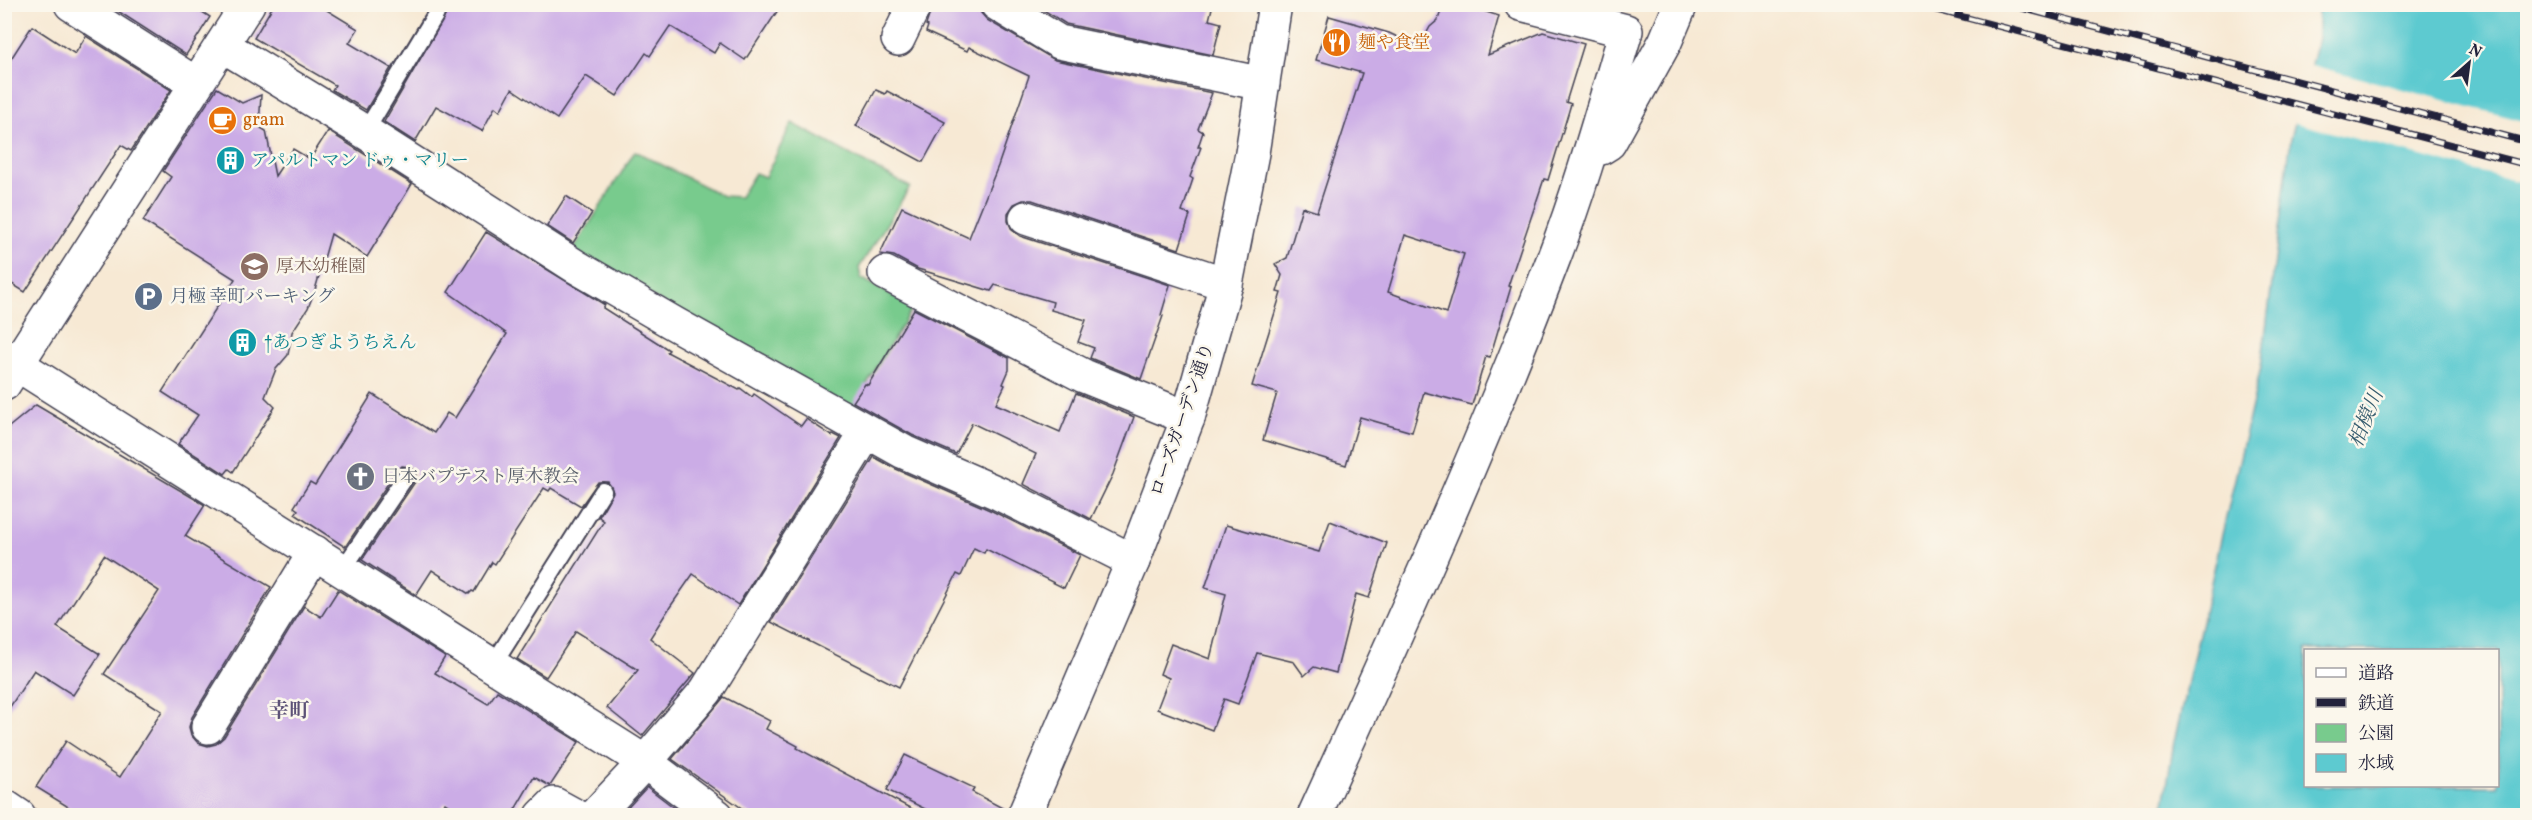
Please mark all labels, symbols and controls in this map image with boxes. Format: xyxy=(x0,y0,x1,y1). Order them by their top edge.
restaurant icon: 麺や食堂 xyxy=(1321,27,1353,59)
place label: 麺や食堂 xyxy=(1358,31,1430,56)
north arrow xyxy=(2439,33,2499,93)
text: N xyxy=(2465,39,2486,64)
cafe icon: gram xyxy=(206,104,238,136)
place label: gram xyxy=(243,108,285,133)
building icon: アパルトマン ドゥ・マリー xyxy=(214,145,246,177)
place label: アパルトマン ドゥ・マリー xyxy=(251,149,469,174)
school or university icon: 厚木幼稚園 xyxy=(239,251,271,283)
place label: 厚木幼稚園 xyxy=(276,255,366,280)
parking icon: 月極 幸町パーキング xyxy=(133,281,165,313)
place label: 月極 幸町パーキング xyxy=(170,285,335,310)
building icon: †あつぎようちえん xyxy=(227,327,259,359)
place label: †あつぎようちえん xyxy=(264,331,416,356)
street label: ローズガーデン通り xyxy=(1145,340,1221,500)
water label: 相模川 xyxy=(2343,384,2392,452)
church icon: 日本バプテスト厚木教会 xyxy=(345,461,377,493)
place label: 日本バプテスト厚木教会 xyxy=(382,465,579,490)
legend xyxy=(2304,649,2499,787)
text: 道路 xyxy=(2358,662,2394,687)
text: 鉄道 xyxy=(2358,692,2394,717)
district label: 幸町 xyxy=(269,698,310,726)
text: 公園 xyxy=(2358,722,2394,747)
text: 水域 xyxy=(2358,752,2394,777)

